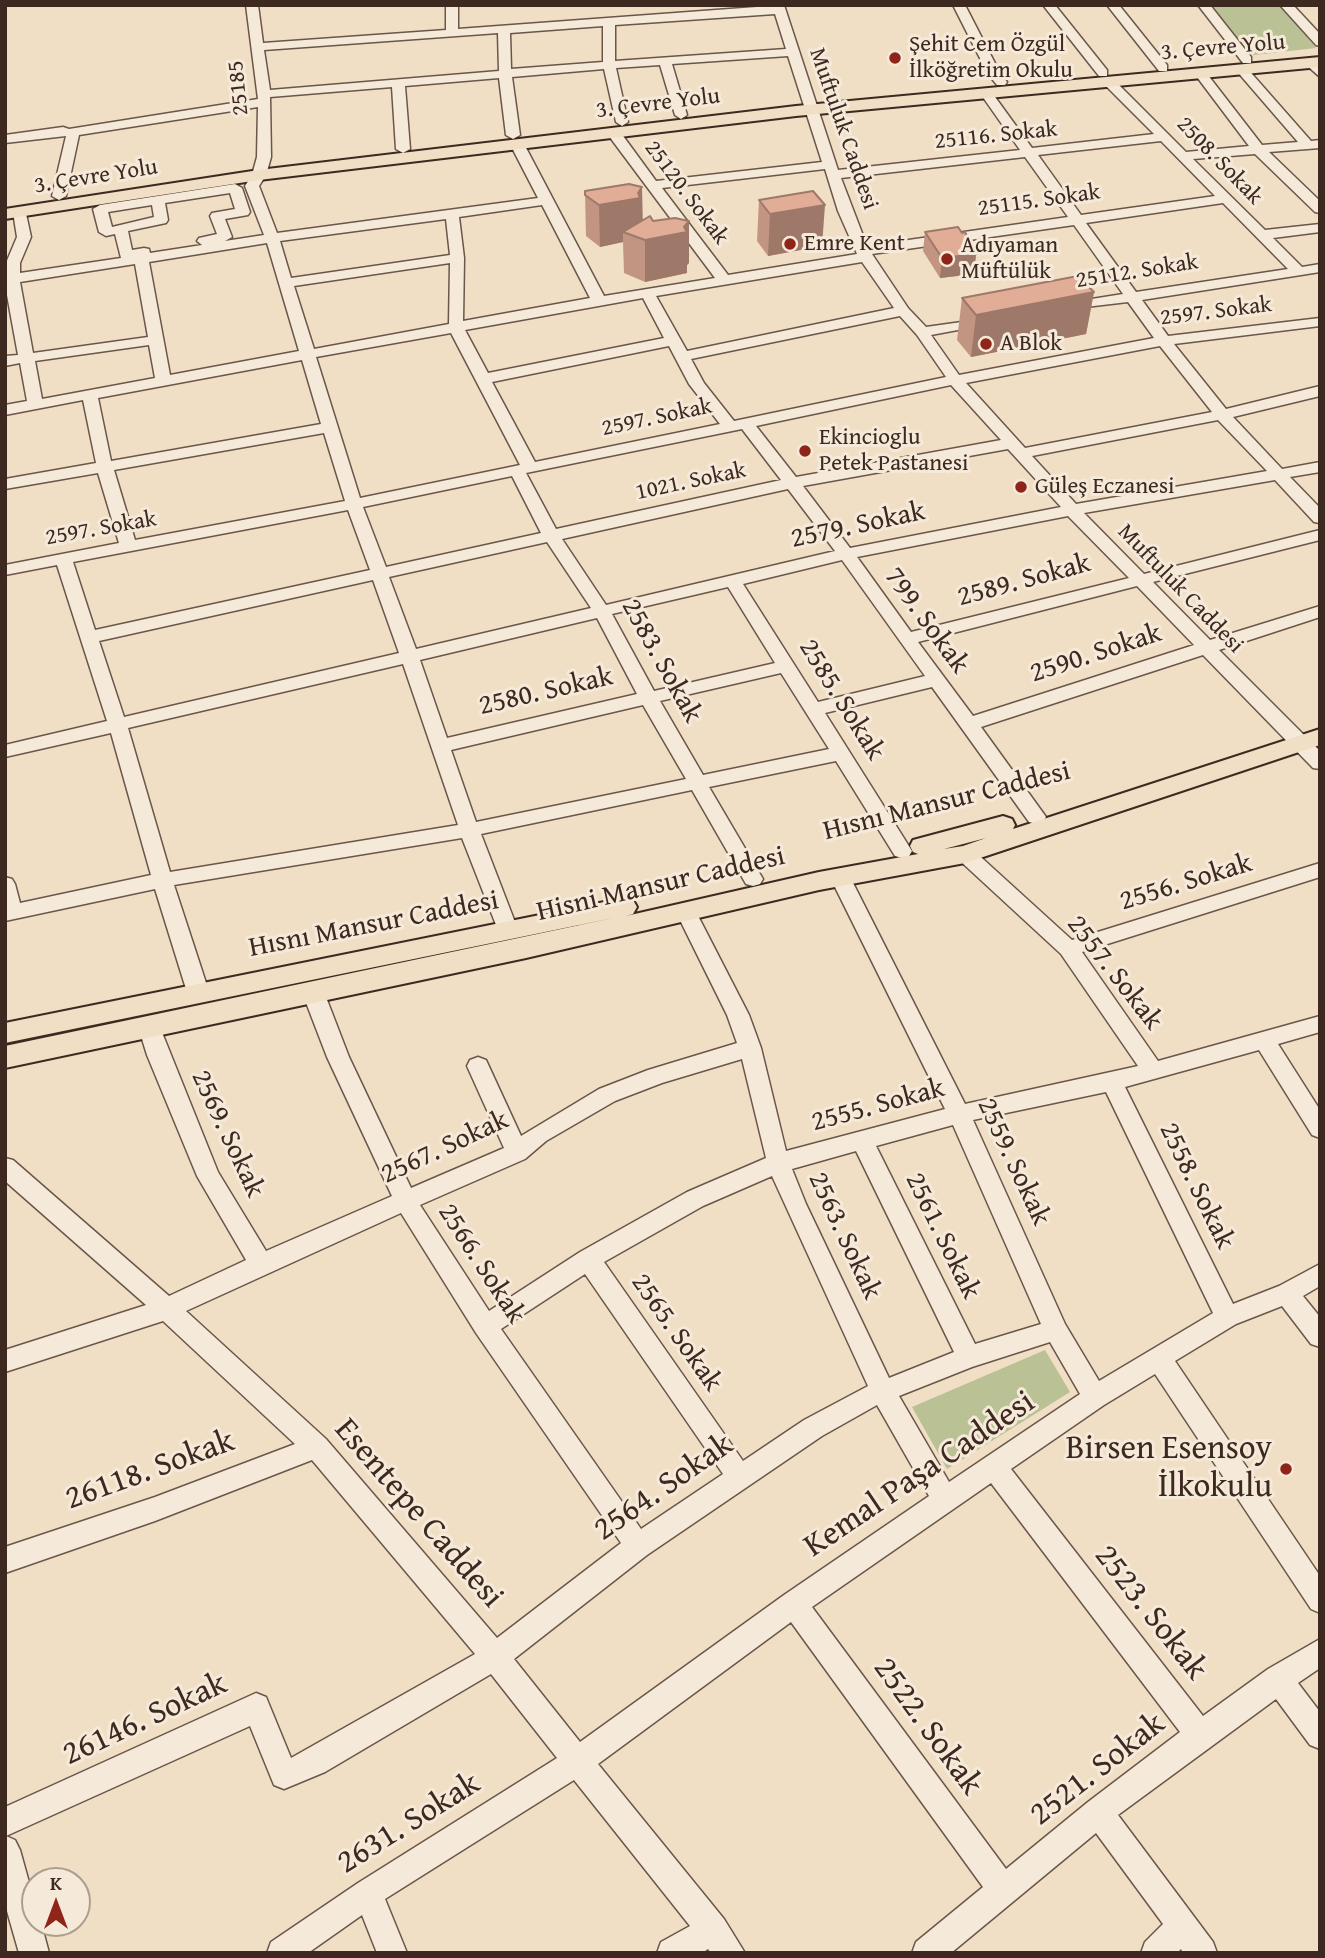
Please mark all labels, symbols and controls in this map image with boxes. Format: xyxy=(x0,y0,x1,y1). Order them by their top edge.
street label: 3. Çevre Yolu xyxy=(1160,29,1286,67)
place label: Şehit Cem Özgül İlköğretim Okulu xyxy=(909,31,1073,85)
street label: Muftuluk Caddesi xyxy=(802,45,884,213)
marker: Şehit Cem Özgül İlköğretim Okulu xyxy=(887,50,903,66)
street label: 25185 xyxy=(222,59,256,117)
street label: 3. Çevre Yolu xyxy=(595,83,721,125)
street label: 2508. Sokak xyxy=(1170,111,1268,211)
street label: 25116. Sokak xyxy=(933,116,1059,156)
street label: 25120. Sokak xyxy=(638,135,734,251)
street label: 3. Çevre Yolu xyxy=(32,154,160,200)
street label: 25115. Sokak xyxy=(976,179,1102,223)
place label: Emre Kent xyxy=(804,230,905,258)
place label: Adıyaman Müftülük xyxy=(961,232,1058,286)
marker: Emre Kent xyxy=(782,236,798,252)
street label: 25112. Sokak xyxy=(1074,249,1200,295)
marker: Adıyaman Müftülük xyxy=(939,251,955,267)
street label: 2597. Sokak xyxy=(1159,291,1273,333)
place label: A Blok xyxy=(1000,330,1062,358)
marker: A Blok xyxy=(978,336,994,352)
street label: 2597. Sokak xyxy=(599,393,715,443)
place label: Ekincioglu Petek Pastanesi xyxy=(819,424,968,478)
marker: Ekincioglu Petek Pastanesi xyxy=(797,443,813,459)
street label: 1021. Sokak xyxy=(633,457,749,507)
place label: Güleş Eczanesi xyxy=(1035,473,1175,501)
marker: Güleş Eczanesi xyxy=(1013,479,1029,495)
street label: 2579. Sokak xyxy=(788,495,928,557)
street label: 2597. Sokak xyxy=(43,506,159,552)
street label: Muftuluk Caddesi xyxy=(1111,519,1249,659)
street label: 2589. Sokak xyxy=(954,547,1094,615)
street label: 799. Sokak xyxy=(876,561,976,681)
street label: 2583. Sokak xyxy=(613,593,709,729)
street label: 2590. Sokak xyxy=(1026,617,1166,691)
street label: 2585. Sokak xyxy=(791,633,891,767)
street label: 2580. Sokak xyxy=(476,660,616,724)
street label: Hısnı Mansur Caddesi xyxy=(820,755,1074,849)
street label: Hisni Mansur Caddesi xyxy=(534,840,788,930)
street label: 2556. Sokak xyxy=(1116,847,1256,919)
street label: Hısnı Mansur Caddesi xyxy=(246,884,502,966)
street label: 2557. Sokak xyxy=(1059,909,1169,1037)
street label: 2569. Sokak xyxy=(183,1065,271,1203)
street label: 2555. Sokak xyxy=(808,1072,948,1140)
street label: 2559. Sokak xyxy=(969,1093,1057,1231)
street label: 2567. Sokak xyxy=(376,1104,514,1192)
street label: 2558. Sokak xyxy=(1151,1117,1241,1255)
street label: 2563. Sokak xyxy=(800,1167,888,1305)
street label: 2561. Sokak xyxy=(897,1167,987,1305)
street label: 2566. Sokak xyxy=(430,1198,532,1330)
street label: 2565. Sokak xyxy=(623,1267,729,1399)
street label: Kemal Paşa Caddesi xyxy=(797,1383,1043,1567)
street label: Esentepe Caddesi xyxy=(325,1411,511,1617)
street label: 26118. Sokak xyxy=(60,1422,240,1520)
street label: 2564. Sokak xyxy=(587,1426,741,1550)
place label: Birsen Esensoy İlkokulu xyxy=(1066,1430,1272,1508)
marker: Birsen Esensoy İlkokulu xyxy=(1278,1461,1294,1477)
street label: 2523. Sokak xyxy=(1085,1537,1215,1689)
street label: 2522. Sokak xyxy=(864,1650,990,1804)
street label: 26146. Sokak xyxy=(57,1665,233,1775)
street label: 2521. Sokak xyxy=(1022,1705,1174,1835)
street label: 2631. Sokak xyxy=(330,1765,488,1883)
north arrow xyxy=(21,1867,91,1937)
text: K xyxy=(50,1869,62,1897)

